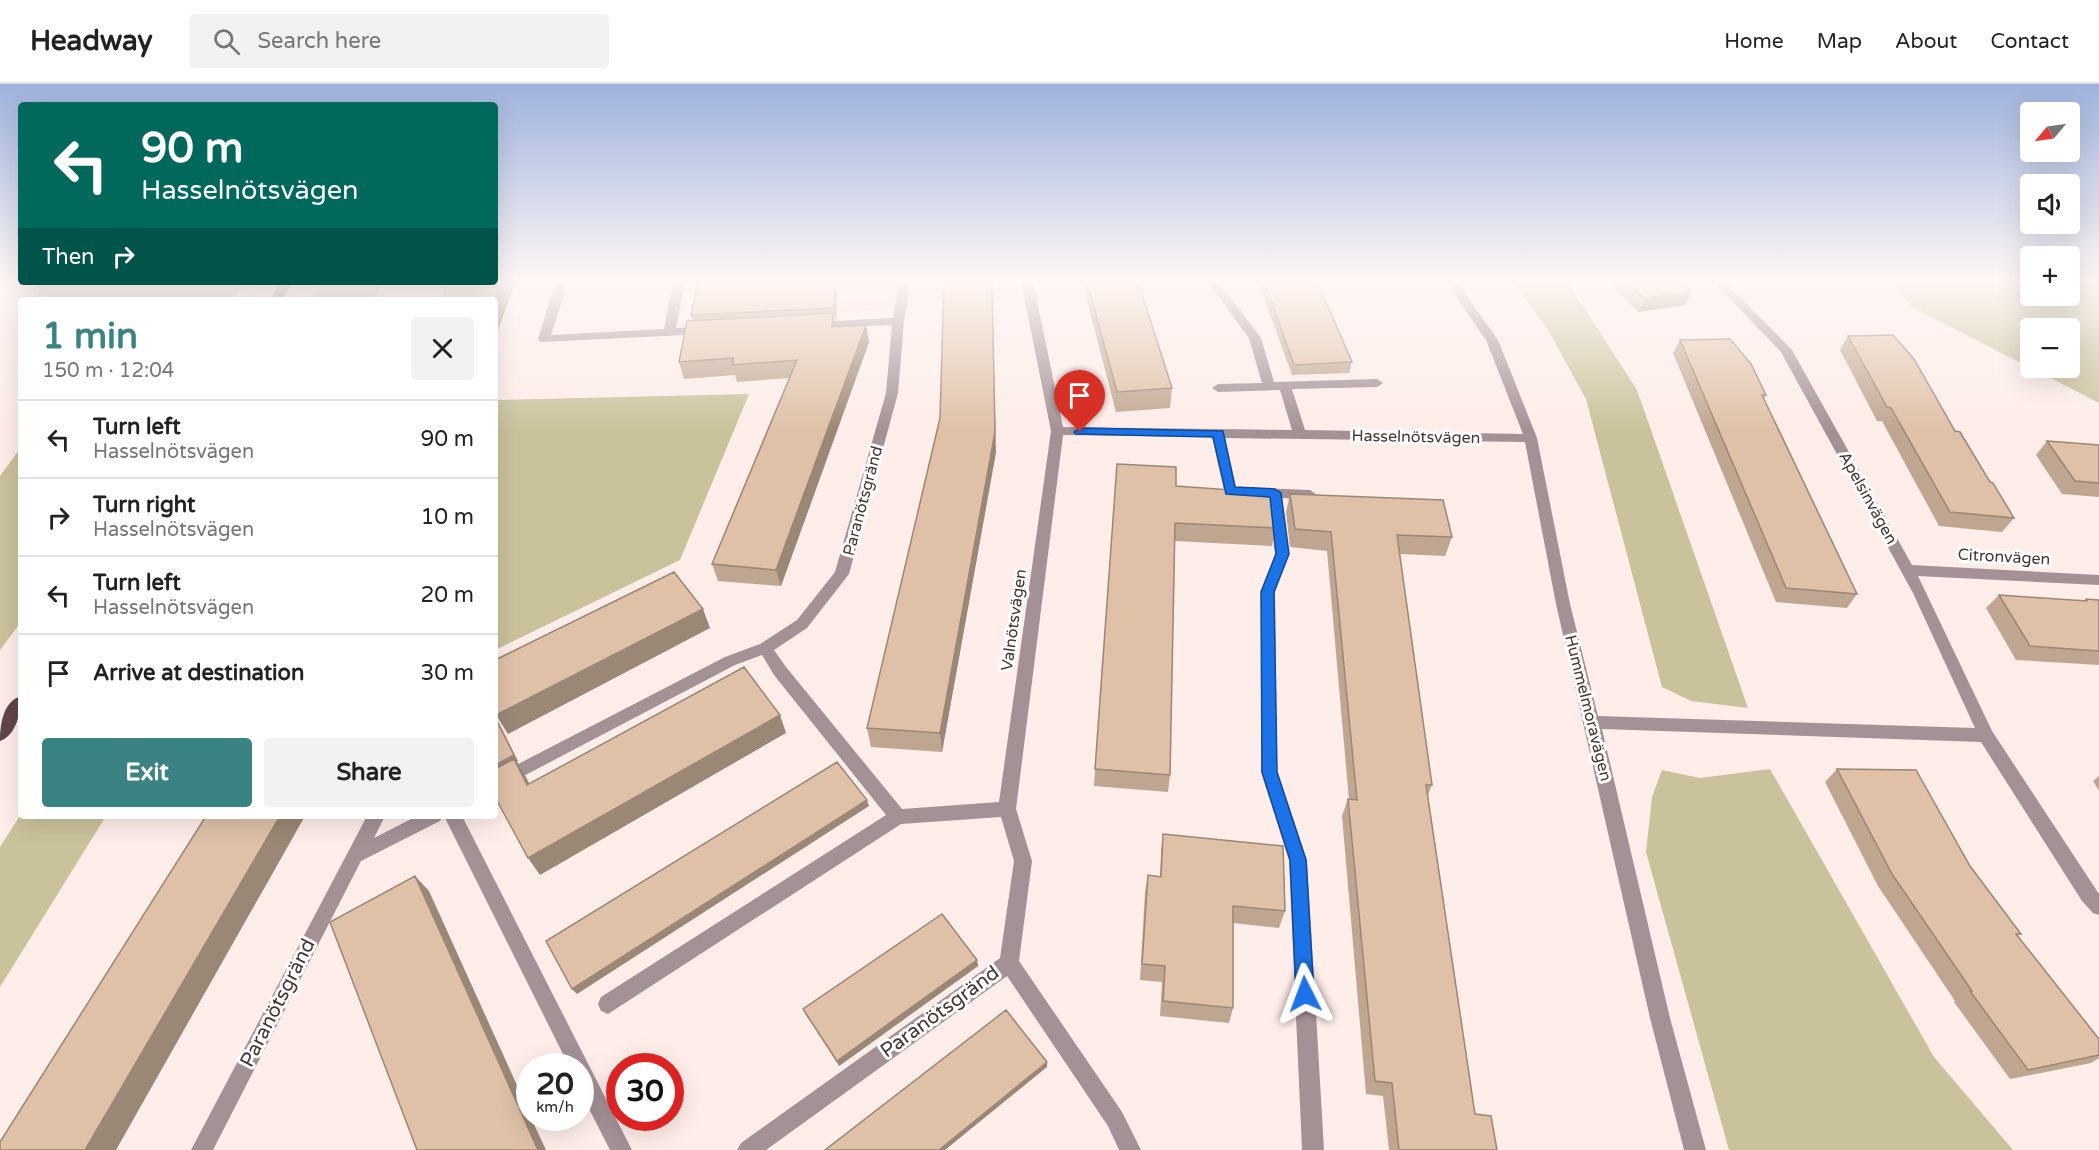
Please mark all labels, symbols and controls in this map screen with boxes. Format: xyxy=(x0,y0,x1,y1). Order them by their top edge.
search box xyxy=(189,14,609,68)
text: Headway xyxy=(30,24,153,58)
icon: search xyxy=(210,25,243,58)
text: Search here xyxy=(258,28,381,54)
text: Home xyxy=(1724,29,1784,54)
text: Map xyxy=(1817,29,1862,54)
text: About xyxy=(1895,29,1957,54)
text: Contact xyxy=(1990,29,2069,54)
north arrow xyxy=(2020,102,2080,162)
map controls xyxy=(2020,102,2080,378)
text: 90 m xyxy=(141,123,243,174)
icon: left xyxy=(42,126,120,204)
text: Hasselnötsvägen xyxy=(141,174,359,207)
button: sound xyxy=(2020,174,2080,234)
icon: right xyxy=(107,240,140,273)
text: Then xyxy=(42,244,95,270)
button: + xyxy=(2020,246,2080,306)
text: 1 min xyxy=(42,315,138,358)
button: close xyxy=(411,317,474,380)
button: − xyxy=(2020,318,2080,378)
text: 150 m · 12:04 xyxy=(42,359,174,383)
pin xyxy=(1054,370,1105,432)
icon: arrive xyxy=(1063,379,1096,412)
text: Turn left xyxy=(93,414,181,440)
icon: left xyxy=(42,423,75,456)
text: 90 m xyxy=(420,426,474,452)
street label: Hasselnötsvägen xyxy=(1351,426,1481,448)
text: Hasselnötsvägen xyxy=(93,440,254,464)
street label: Paranötsgränd xyxy=(839,444,887,558)
street label: Apelsinvägen xyxy=(1834,448,1902,548)
text: Turn right xyxy=(93,492,195,518)
icon: right xyxy=(42,501,75,534)
text: 10 m xyxy=(420,504,474,530)
text: Hasselnötsvägen xyxy=(93,518,254,542)
street label: Citronvägen xyxy=(1957,545,2051,569)
street label: Valnötsvägen xyxy=(997,568,1031,672)
text: Turn left xyxy=(93,570,181,596)
icon: left xyxy=(42,579,75,612)
text: 20 m xyxy=(420,582,474,608)
text: Hasselnötsvägen xyxy=(93,596,254,620)
street label: Hummelmoravägen xyxy=(1560,633,1616,783)
icon: arrive xyxy=(42,657,75,690)
text: Arrive at destination xyxy=(93,660,304,686)
text: 30 m xyxy=(420,660,474,686)
button: Exit xyxy=(42,738,252,807)
button: Share xyxy=(264,738,474,807)
street label: Paranötsgränd xyxy=(235,935,321,1071)
street label: Paranötsgränd xyxy=(876,961,1004,1063)
position arrow xyxy=(1273,962,1337,1026)
speed limit sign: 30 xyxy=(606,1053,684,1131)
text: 20 xyxy=(536,1066,574,1103)
text: km/h xyxy=(536,1098,574,1116)

